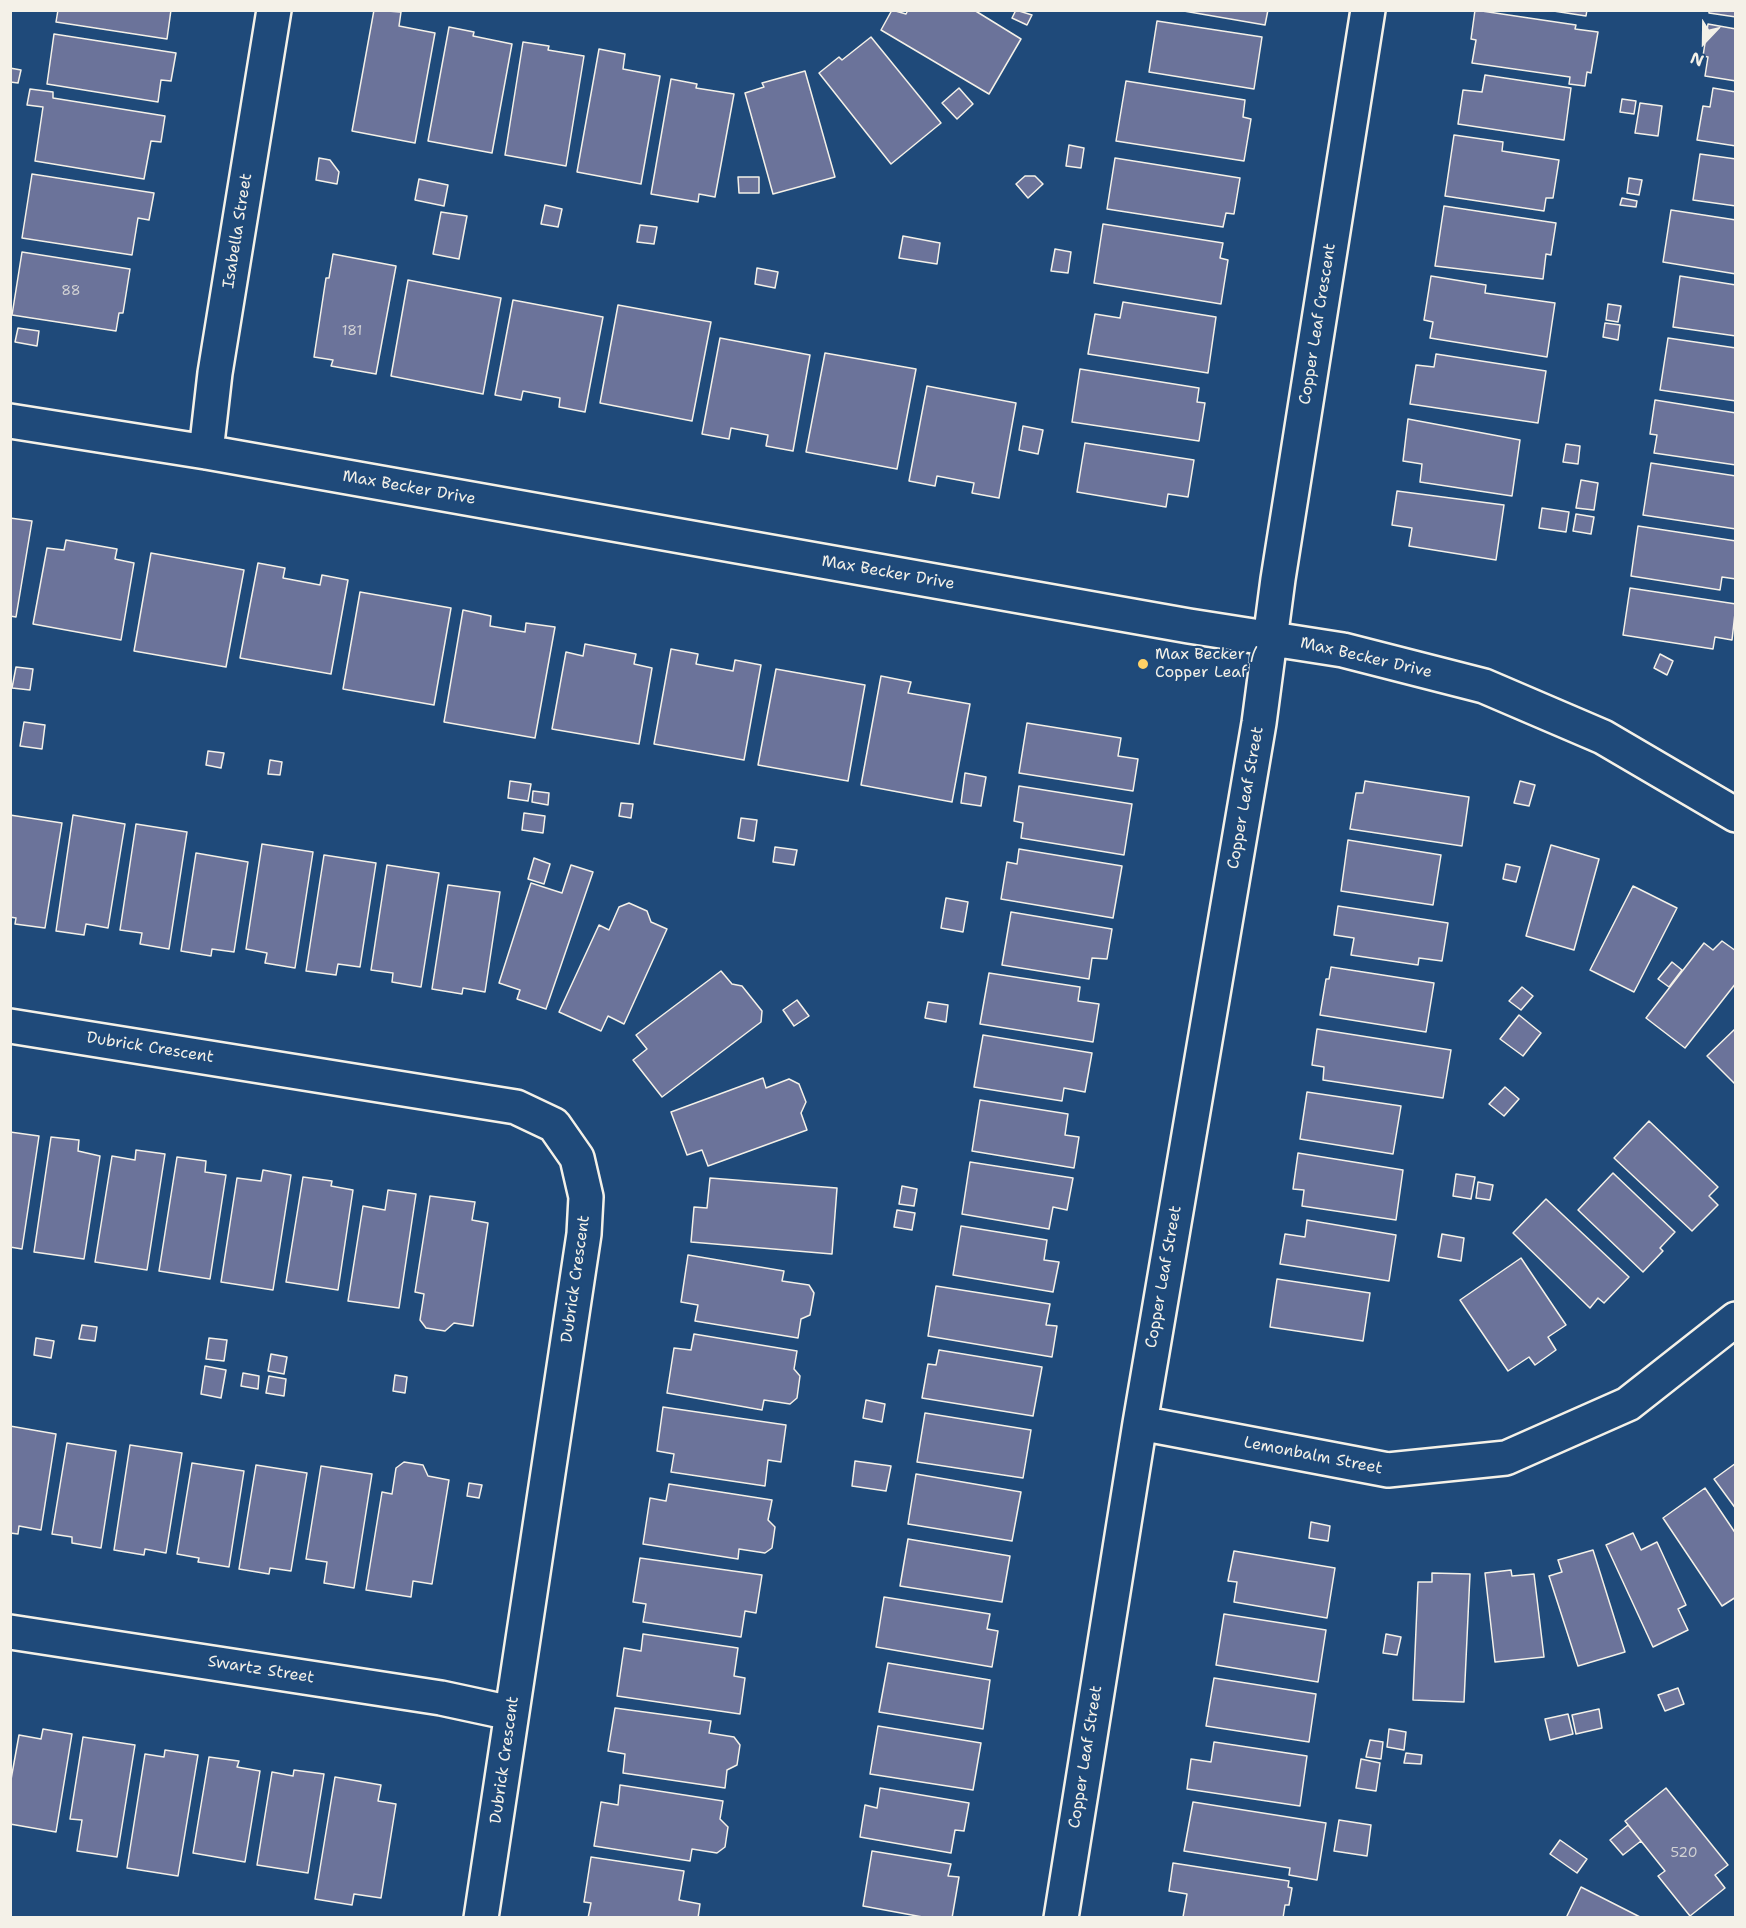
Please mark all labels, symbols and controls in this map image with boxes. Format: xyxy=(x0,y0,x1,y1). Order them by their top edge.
north arrow xyxy=(1674,12,1734,72)
text: N xyxy=(1687,47,1707,71)
street label: Isabella Street xyxy=(219,172,257,290)
street label: Copper Leaf Crescent xyxy=(1296,242,1340,406)
house number: 88 xyxy=(61,283,81,299)
house number: 181 xyxy=(342,323,362,339)
street label: Max Becker Drive xyxy=(341,467,477,509)
street label: Max Becker Drive xyxy=(820,552,956,594)
street label: Max Becker Drive xyxy=(1298,633,1434,683)
place label: Max Becker / Copper Leaf xyxy=(1155,645,1256,683)
marker: Max Becker / Copper Leaf xyxy=(1136,657,1150,671)
street label: Copper Leaf Street xyxy=(1224,725,1268,871)
street label: Dubrick Crescent xyxy=(85,1028,215,1068)
street label: Copper Leaf Street xyxy=(1142,1204,1186,1350)
street label: Dubrick Crescent xyxy=(558,1214,594,1344)
street label: Lemonbalm Street xyxy=(1242,1433,1384,1479)
street label: Swartz Street xyxy=(206,1652,316,1688)
street label: Copper Leaf Street xyxy=(1065,1684,1107,1830)
street label: Dubrick Crescent xyxy=(487,1695,523,1825)
house number: 520 xyxy=(1671,1845,1697,1861)

